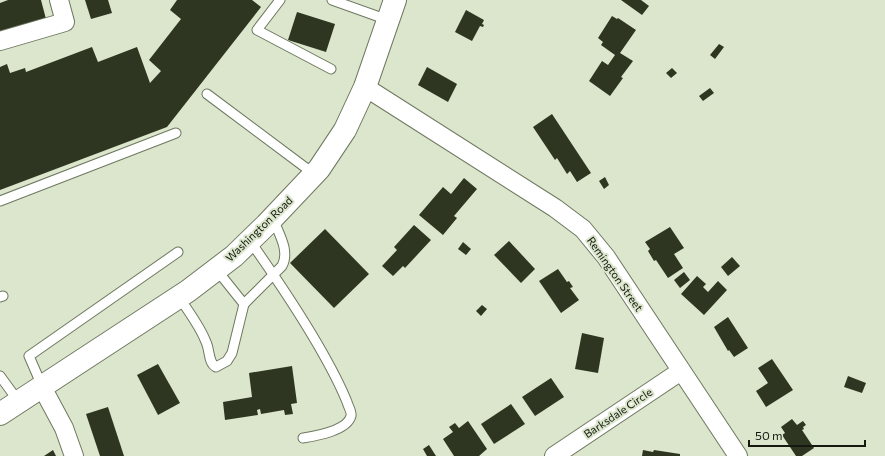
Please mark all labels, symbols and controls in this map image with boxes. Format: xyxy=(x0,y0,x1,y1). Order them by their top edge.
street label: Washington Road xyxy=(223,193,295,264)
street label: Remington Street xyxy=(585,234,646,314)
street label: Barksdale Circle xyxy=(581,385,655,440)
scale bar xyxy=(749,422,865,448)
text: 50 m xyxy=(755,428,783,442)

